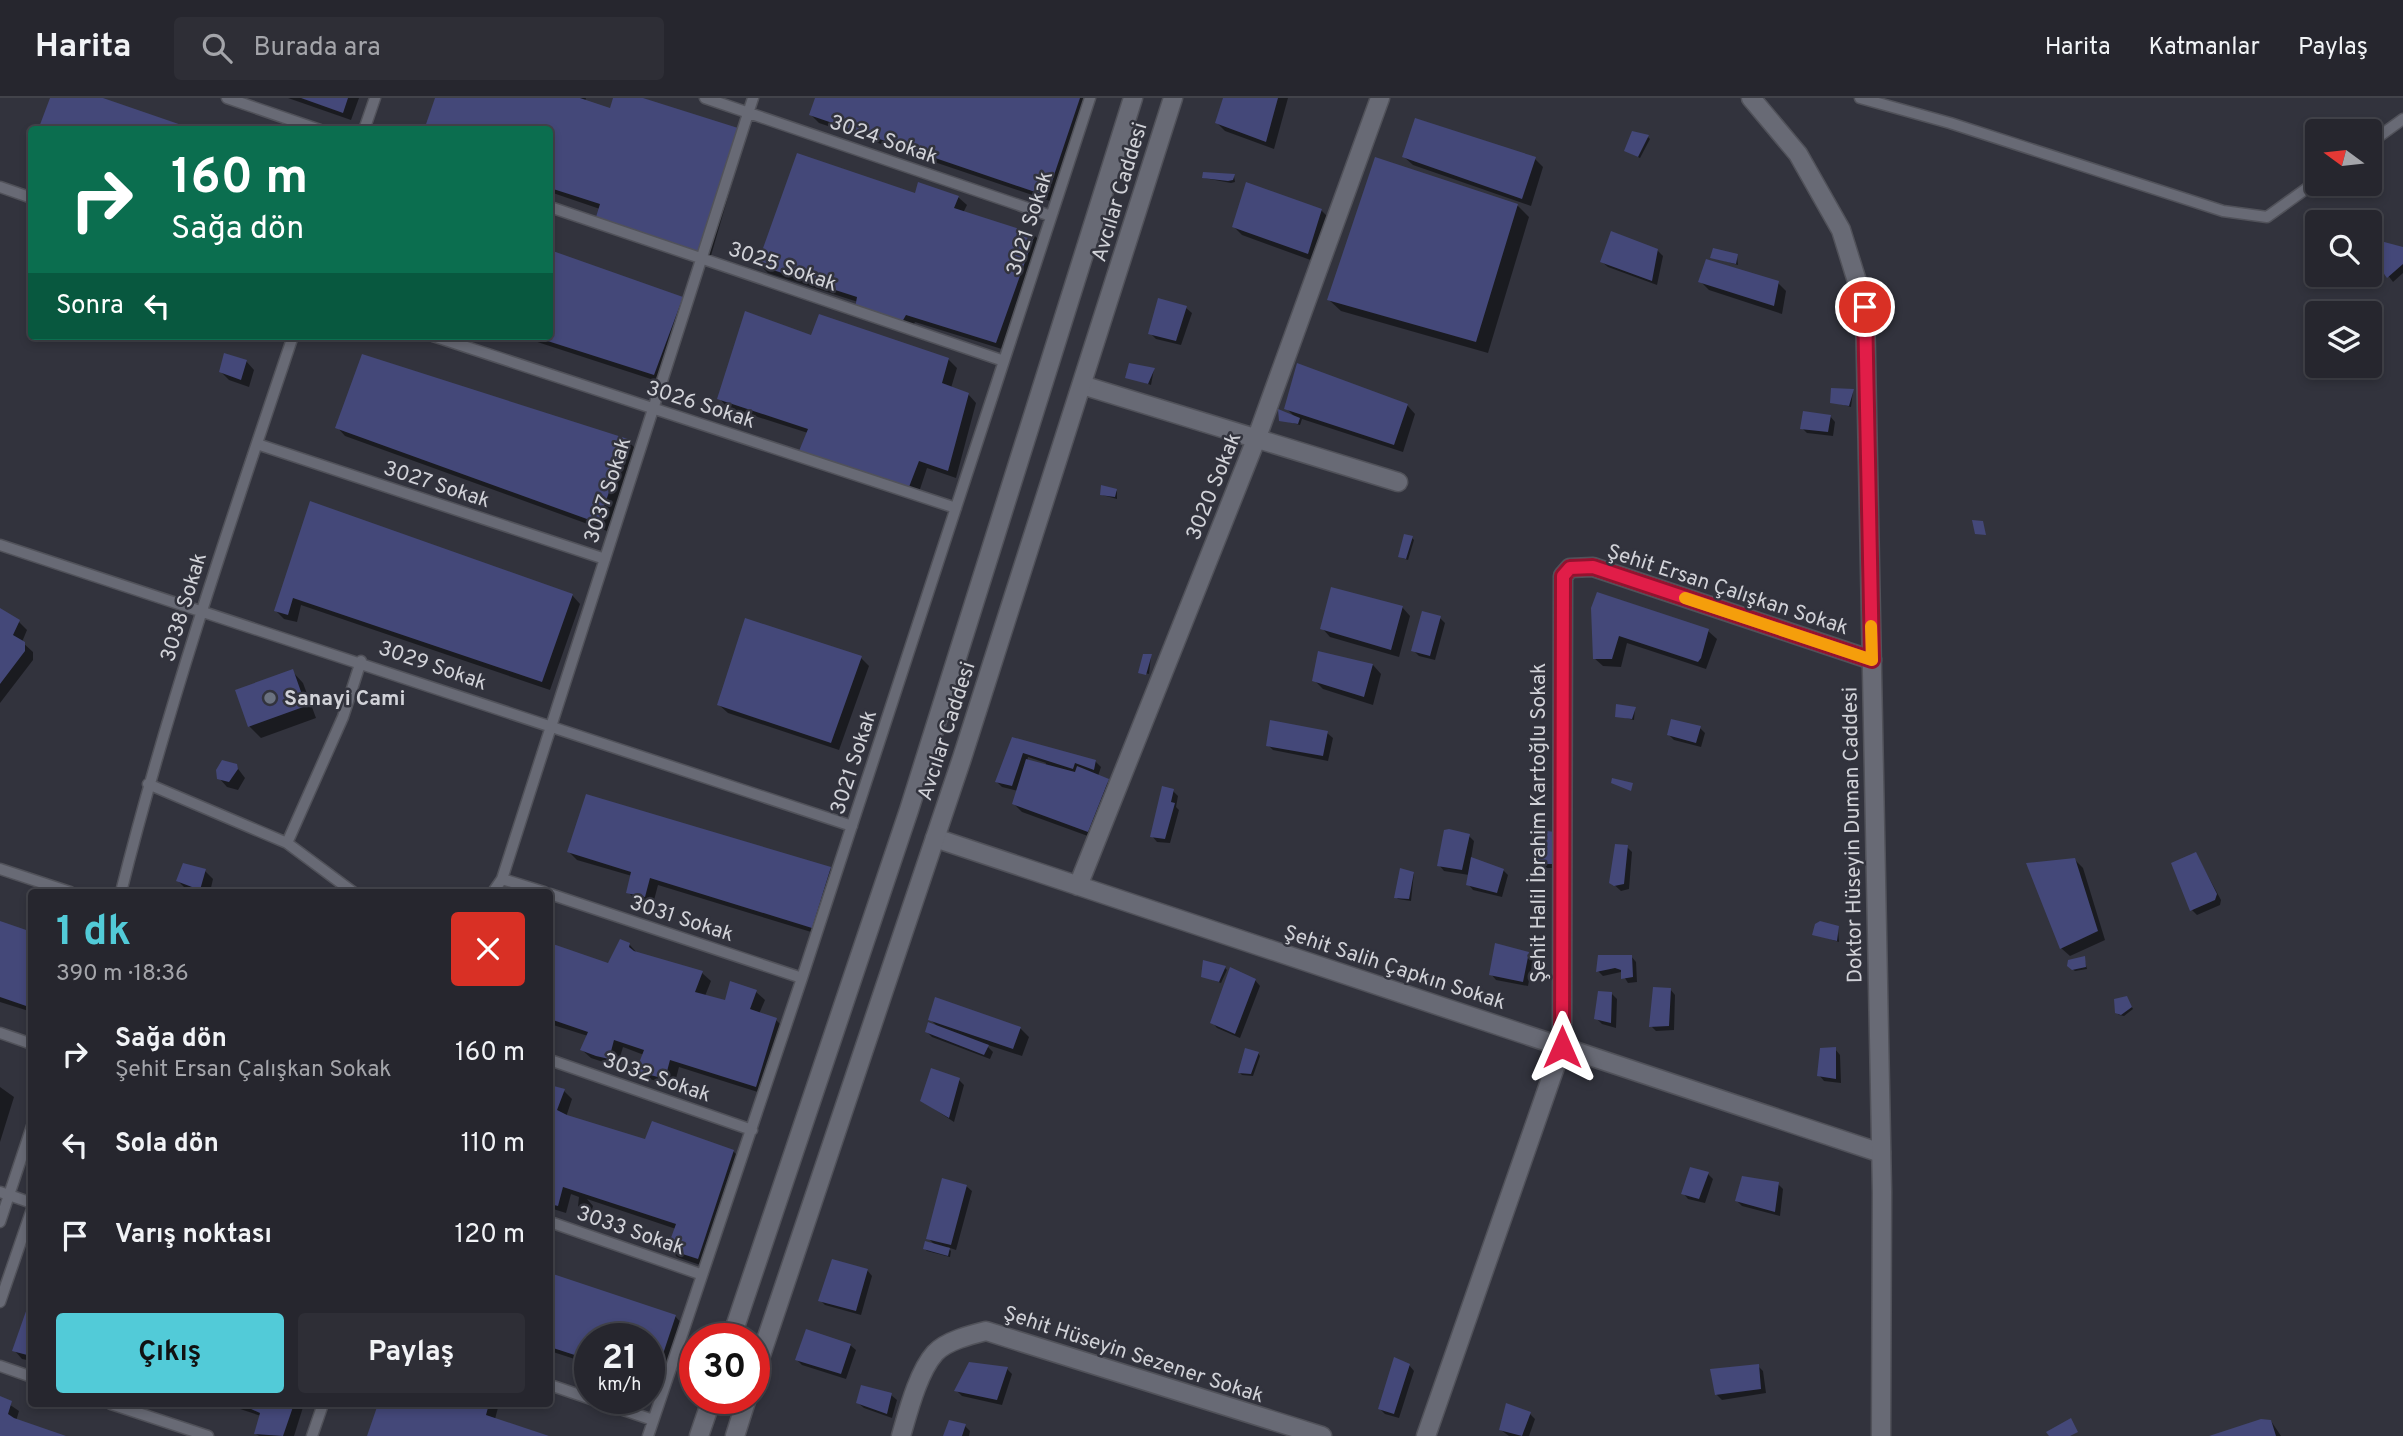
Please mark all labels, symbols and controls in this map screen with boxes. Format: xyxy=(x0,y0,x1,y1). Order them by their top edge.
search box xyxy=(174,17,664,80)
text: Harita xyxy=(35,27,132,69)
icon: search xyxy=(198,29,236,67)
text: Burada ara xyxy=(254,32,381,65)
text: Harita xyxy=(2045,33,2111,63)
text: Katmanlar xyxy=(2149,33,2260,63)
text: Paylaş xyxy=(2298,33,2368,63)
street label: 3024 Sokak xyxy=(826,109,941,172)
street label: Avcılar Caddesi xyxy=(1086,119,1154,265)
north arrow xyxy=(2305,119,2382,196)
map controls xyxy=(2305,119,2382,378)
text: 160 m xyxy=(171,149,308,211)
icon: right xyxy=(56,154,147,245)
street label: 3021 Sokak xyxy=(1001,168,1060,279)
text: Sağa dön xyxy=(171,210,304,250)
button: search xyxy=(2305,210,2382,287)
street label: 3025 Sokak xyxy=(724,236,841,299)
pin xyxy=(1835,277,1895,337)
icon: left xyxy=(138,287,176,325)
icon: arrive xyxy=(1846,288,1884,326)
text: Sonra xyxy=(56,290,124,323)
button: layers xyxy=(2305,301,2382,378)
street label: 3026 Sokak xyxy=(643,375,758,436)
street label: 3020 Sokak xyxy=(1181,429,1248,544)
street label: 3037 Sokak xyxy=(579,434,638,547)
street label: 3027 Sokak xyxy=(380,456,493,515)
street label: Şehit Ersan Çalışkan Sokak xyxy=(1603,539,1852,642)
street label: 3038 Sokak xyxy=(155,549,214,665)
street label: 3029 Sokak xyxy=(375,635,490,698)
street label: Avcılar Caddesi xyxy=(912,659,983,804)
street label: Şehit Halil İbrahim Kartoğlu Sokak xyxy=(1526,663,1553,983)
place label: Sanayi Cami xyxy=(284,686,405,713)
street label: Doktor Hüseyin Duman Caddesi xyxy=(1837,686,1870,983)
marker: Sanayi Cami xyxy=(262,690,278,706)
street label: 3021 Sokak xyxy=(825,707,884,818)
street label: 3031 Sokak xyxy=(626,890,737,949)
text: 1 dk xyxy=(56,907,131,960)
button: close xyxy=(451,912,525,986)
street label: Şehit Salih Çapkın Sokak xyxy=(1280,920,1509,1017)
text: 390 m · 18:36 xyxy=(56,960,189,989)
position arrow xyxy=(1525,1010,1599,1084)
text: Sağa dön xyxy=(115,1023,227,1056)
icon: right xyxy=(56,1035,94,1073)
text: 160 m xyxy=(455,1037,525,1070)
street label: 3032 Sokak xyxy=(599,1047,714,1110)
text: Şehit Ersan Çalışkan Sokak xyxy=(115,1056,391,1085)
icon: left xyxy=(56,1126,94,1164)
text: Sola dön xyxy=(115,1128,219,1161)
text: 110 m xyxy=(461,1128,525,1161)
street label: 3033 Sokak xyxy=(573,1200,688,1263)
icon: arrive xyxy=(56,1217,94,1255)
text: Varış noktası xyxy=(115,1219,272,1252)
text: 120 m xyxy=(455,1219,525,1252)
street label: Şehit Hüseyin Sezener Sokak xyxy=(1000,1300,1267,1410)
button: Çıkış xyxy=(56,1313,284,1393)
button: Paylaş xyxy=(298,1313,525,1393)
speed limit sign: 30 xyxy=(679,1323,770,1414)
text: 21 xyxy=(602,1337,637,1381)
text: km/h xyxy=(598,1374,641,1397)

